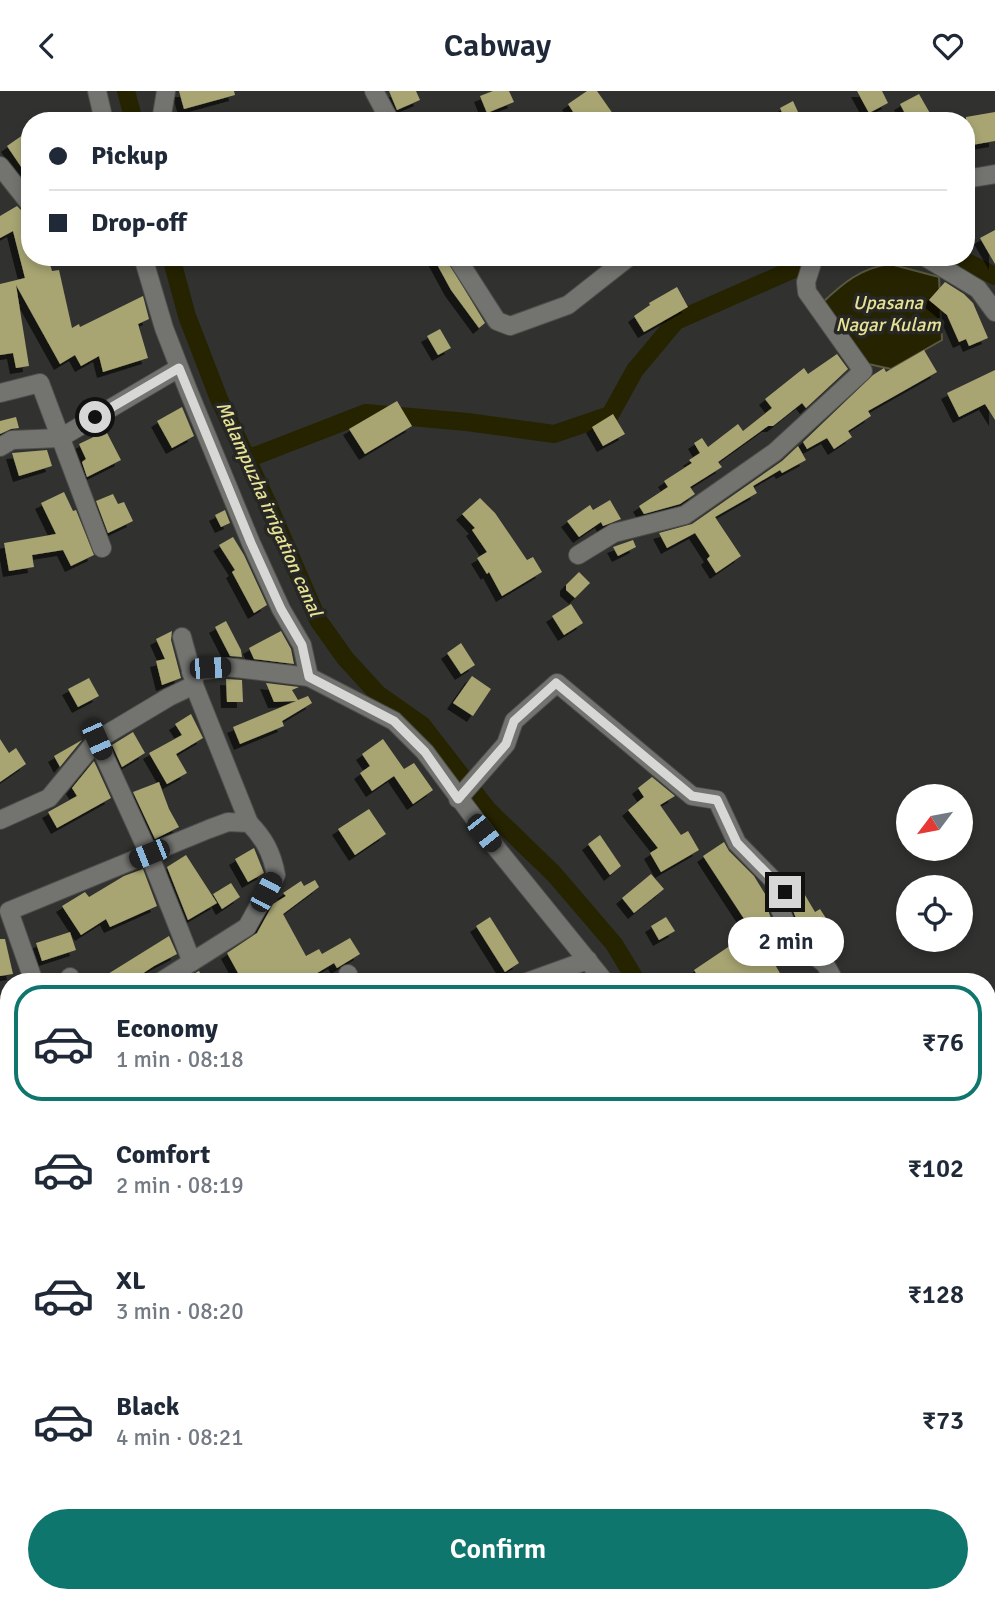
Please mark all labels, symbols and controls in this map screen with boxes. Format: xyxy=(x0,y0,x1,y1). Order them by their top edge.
text: Cabway xyxy=(444,26,551,65)
icon: back xyxy=(28,27,66,65)
icon: heart xyxy=(929,27,967,65)
text: Pickup xyxy=(91,140,168,172)
text: Drop-off xyxy=(91,207,187,239)
water label: Upasana Nagar Kulam xyxy=(835,291,941,337)
water label: Malampuzha irrigation canal xyxy=(211,398,328,622)
route start xyxy=(79,401,111,433)
car xyxy=(189,656,232,680)
car xyxy=(79,717,116,763)
north arrow xyxy=(896,784,973,861)
map controls xyxy=(896,784,973,952)
car xyxy=(463,810,506,856)
car xyxy=(126,836,173,872)
car xyxy=(247,869,286,915)
button: locate xyxy=(896,875,973,952)
route end xyxy=(769,876,801,908)
callout: 2 min xyxy=(727,917,843,965)
text: 2 min xyxy=(758,927,814,956)
icon: car xyxy=(32,1012,95,1075)
text: Economy xyxy=(116,1013,218,1045)
text: ₹76 xyxy=(922,1027,964,1059)
text: 1 min · 08:18 xyxy=(116,1045,244,1074)
icon: car xyxy=(32,1138,95,1201)
text: Comfort xyxy=(116,1139,210,1171)
text: ₹102 xyxy=(908,1153,964,1185)
text: 2 min · 08:19 xyxy=(116,1171,244,1200)
icon: car xyxy=(32,1264,95,1327)
text: XL xyxy=(116,1265,146,1297)
text: ₹128 xyxy=(908,1279,964,1311)
text: 3 min · 08:20 xyxy=(116,1297,244,1326)
icon: car xyxy=(32,1390,95,1453)
text: Black xyxy=(116,1391,179,1423)
text: ₹73 xyxy=(922,1405,964,1437)
text: 4 min · 08:21 xyxy=(116,1423,244,1452)
button: Confirm xyxy=(28,1509,968,1589)

